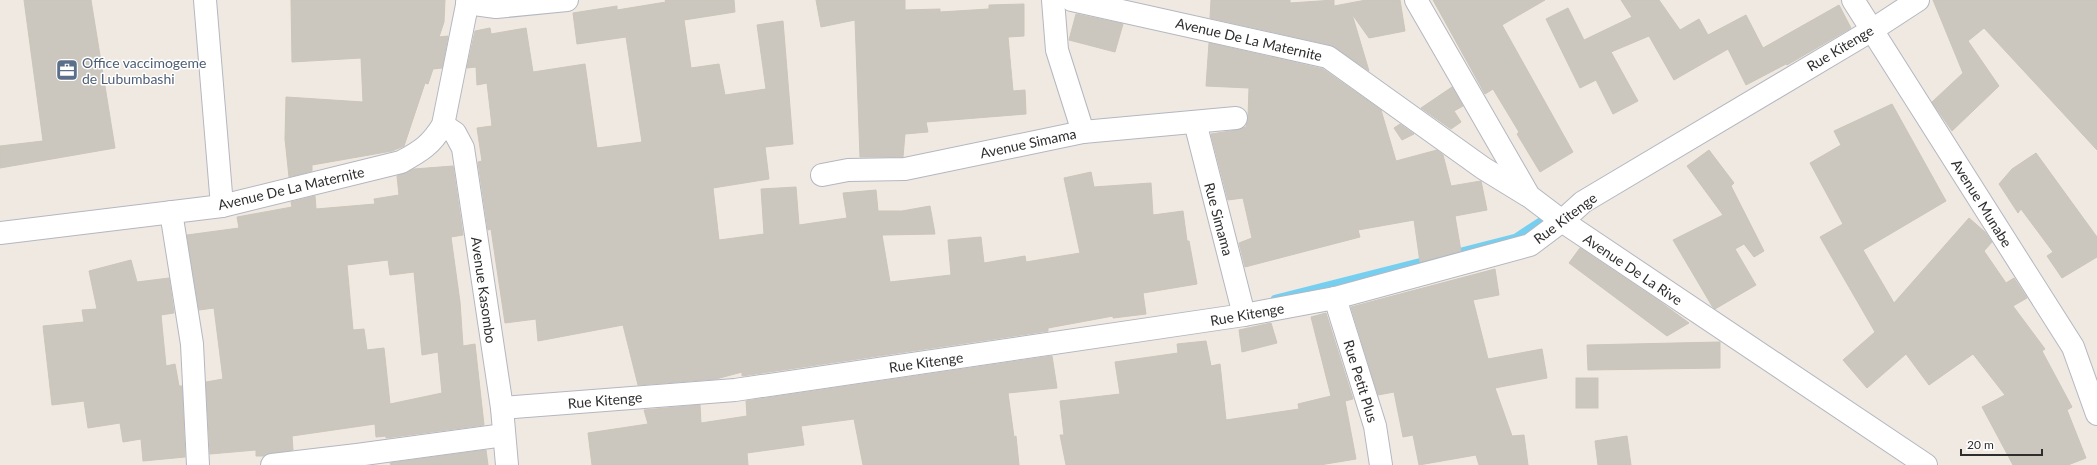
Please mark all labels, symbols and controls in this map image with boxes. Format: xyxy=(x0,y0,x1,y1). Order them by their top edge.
street label: Avenue De La Maternite xyxy=(1174,14,1324,64)
street label: Rue Kitenge xyxy=(1804,21,1876,75)
place label: Office vaccimogeme de Lubumbashi xyxy=(82,54,206,87)
office icon: Office vaccimogeme de Lubumbashi xyxy=(54,57,80,83)
street label: Avenue Simama xyxy=(978,125,1078,161)
street label: Avenue Munabe xyxy=(1948,156,2016,250)
street label: Avenue De La Maternite xyxy=(216,163,366,213)
street label: Rue Simama xyxy=(1201,181,1237,258)
street label: Rue Kitenge xyxy=(1530,189,1600,247)
street label: Avenue De La Rive xyxy=(1580,230,1686,308)
street label: Avenue Kasombo xyxy=(468,236,500,344)
street label: Rue Kitenge xyxy=(1209,299,1285,329)
street label: Rue Petit Plus xyxy=(1340,338,1382,424)
street label: Rue Kitenge xyxy=(888,348,964,376)
street label: Rue Kitenge xyxy=(567,388,643,412)
scale bar xyxy=(1961,431,2042,457)
text: 20 m xyxy=(1967,437,1994,452)

